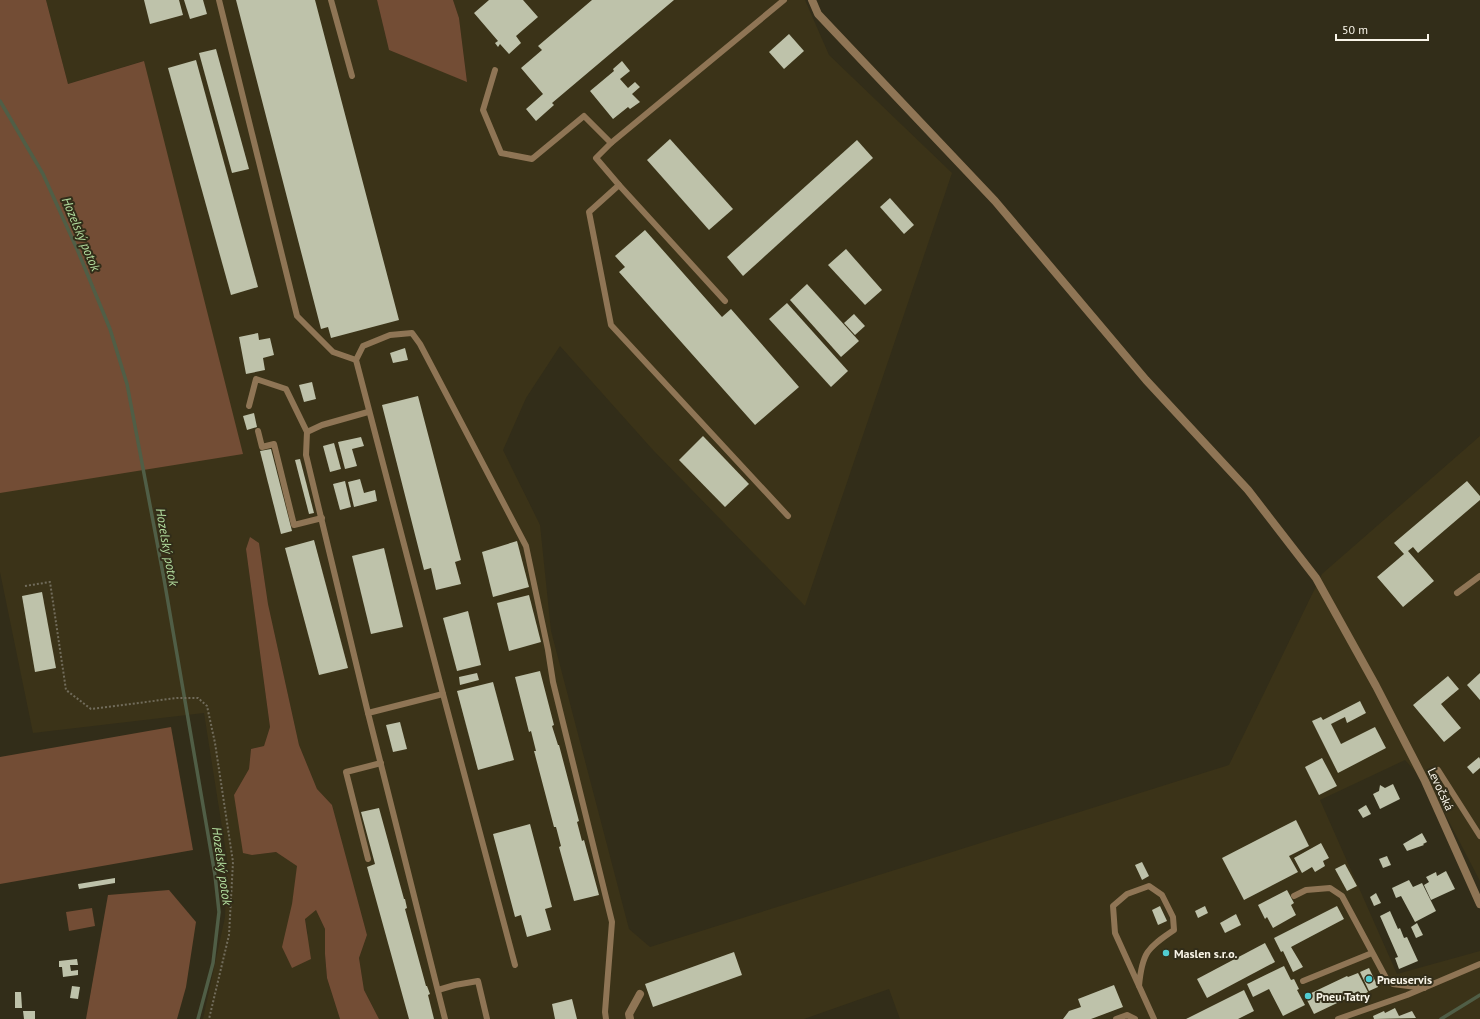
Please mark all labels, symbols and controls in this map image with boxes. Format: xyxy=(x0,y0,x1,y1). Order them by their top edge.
scale bar xyxy=(1336,16,1428,42)
text: 50 m xyxy=(1342,22,1368,37)
water label: Hozelský potok xyxy=(58,194,105,275)
water label: Hozelský potok xyxy=(152,507,182,588)
street label: Levočská xyxy=(1425,765,1457,813)
water label: Hozelský potok xyxy=(208,826,236,907)
place label: Maslen s.r.o. xyxy=(1174,946,1238,961)
marker: Maslen s.r.o. xyxy=(1161,948,1171,958)
place label: Pneuservis xyxy=(1377,972,1432,987)
marker: Pneuservis xyxy=(1364,974,1374,984)
place label: Pneu Tatry xyxy=(1316,989,1370,1004)
marker: Pneu Tatry xyxy=(1303,991,1313,1001)

